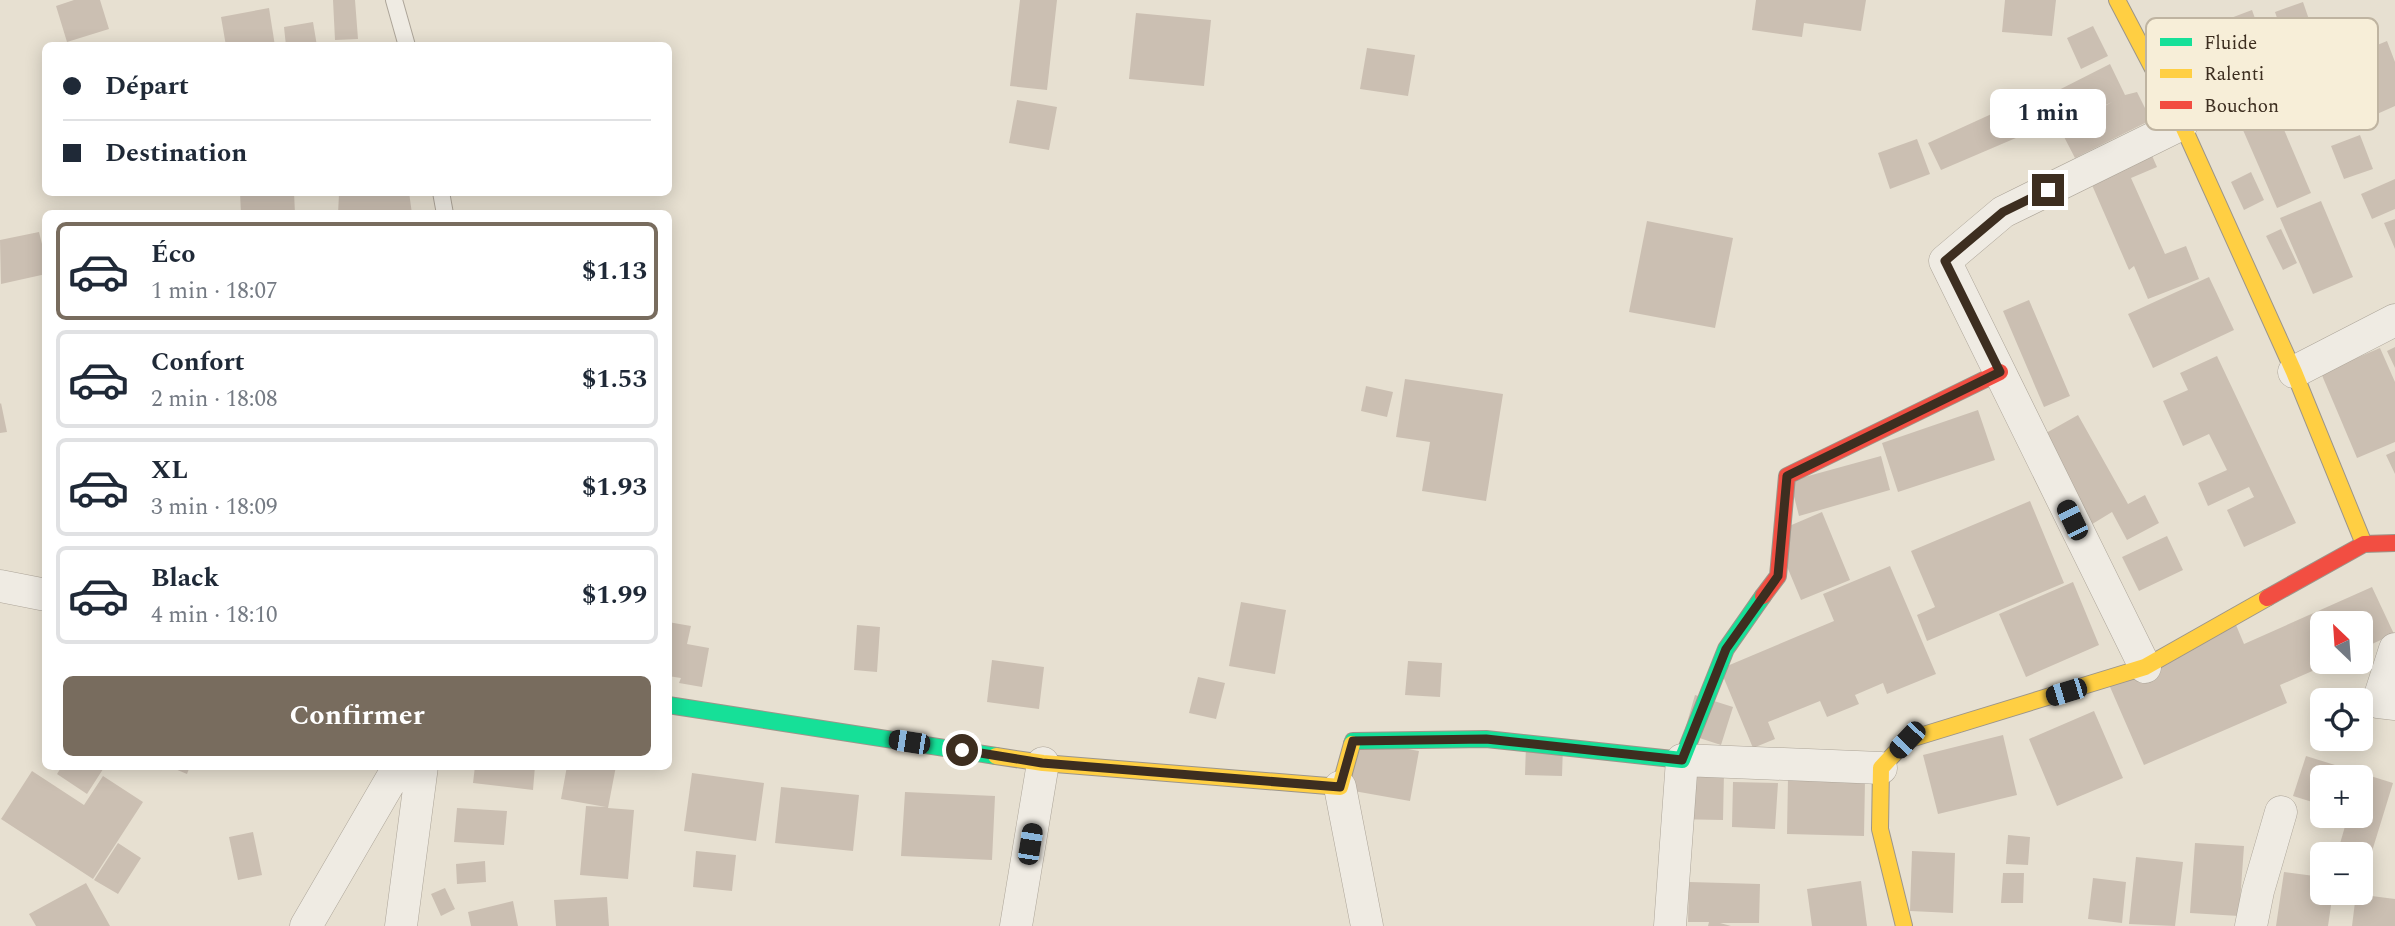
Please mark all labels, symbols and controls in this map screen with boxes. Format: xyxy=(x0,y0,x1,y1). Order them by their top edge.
legend xyxy=(2146,18,2378,130)
text: Fluide xyxy=(2204,29,2257,58)
text: Ralenti xyxy=(2204,60,2264,89)
text: Départ xyxy=(105,66,189,106)
callout: 1 min xyxy=(1990,88,2106,138)
text: Bouchon xyxy=(2204,92,2279,121)
text: 1 min xyxy=(2017,96,2079,131)
text: Destination xyxy=(105,133,247,173)
route end xyxy=(2032,174,2064,206)
text: Éco xyxy=(151,234,195,274)
icon: car xyxy=(67,240,130,303)
text: $1.13 xyxy=(582,251,647,291)
text: 1 min · 18:07 xyxy=(151,274,278,309)
text: Confort xyxy=(151,342,245,382)
icon: car xyxy=(67,348,130,411)
text: $1.53 xyxy=(582,359,647,399)
text: 2 min · 18:08 xyxy=(151,382,278,417)
text: XL xyxy=(151,450,188,490)
icon: car xyxy=(67,456,130,519)
text: $1.93 xyxy=(582,467,647,507)
text: 3 min · 18:09 xyxy=(151,490,278,525)
car xyxy=(2054,497,2091,543)
text: Black xyxy=(151,558,219,598)
icon: car xyxy=(67,564,130,627)
text: $1.99 xyxy=(582,575,647,615)
text: 4 min · 18:10 xyxy=(151,598,278,633)
north arrow xyxy=(2310,611,2373,674)
map controls xyxy=(2310,611,2373,905)
button: Confirmer xyxy=(63,676,651,756)
car xyxy=(2043,676,2090,708)
button: locate xyxy=(2310,688,2373,751)
car xyxy=(1885,717,1930,763)
car xyxy=(887,728,932,756)
route start xyxy=(946,734,978,766)
button: + xyxy=(2310,765,2373,828)
car xyxy=(1017,822,1044,866)
button: − xyxy=(2310,842,2373,905)

